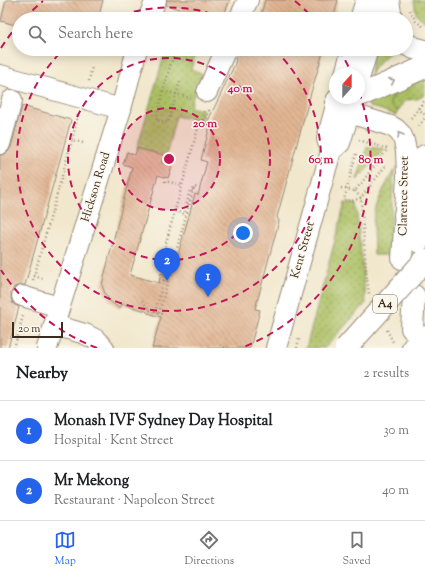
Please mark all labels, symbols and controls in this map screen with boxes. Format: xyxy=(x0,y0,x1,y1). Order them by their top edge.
search box xyxy=(12,12,413,56)
icon: search xyxy=(26,23,48,45)
text: Search here xyxy=(58,24,133,45)
north arrow xyxy=(329,68,365,104)
one-way arrow xyxy=(388,78,396,86)
text: 40 m xyxy=(227,80,252,98)
text: 20 m xyxy=(193,115,217,133)
one-way arrow xyxy=(397,132,405,139)
street label: Hickson Road xyxy=(77,149,115,224)
text: 60 m xyxy=(309,151,333,169)
text: 80 m xyxy=(359,151,383,169)
centre of rings xyxy=(162,152,176,166)
street label: Clarence Street xyxy=(394,156,414,236)
street label: Kent Street xyxy=(286,219,320,281)
your location xyxy=(233,223,253,243)
pin: 2 xyxy=(154,248,180,281)
pin: 1 xyxy=(195,264,221,297)
road number: A4 xyxy=(373,295,397,313)
scale bar xyxy=(12,320,63,339)
text: 20 m xyxy=(18,321,40,337)
text: Nearby xyxy=(16,362,68,386)
text: 2 results xyxy=(364,365,409,383)
text: Monash IVF Sydney Day Hospital xyxy=(54,411,273,432)
text: 1 xyxy=(27,422,31,440)
text: 30 m xyxy=(383,422,409,440)
text: Hospital · Kent Street xyxy=(54,432,173,450)
text: Mr Mekong xyxy=(54,471,129,492)
text: 2 xyxy=(26,482,32,500)
text: 40 m xyxy=(382,482,409,500)
text: Restaurant · Napoleon Street xyxy=(54,492,215,510)
tab: Map xyxy=(54,529,76,569)
tab: Directions xyxy=(185,529,234,569)
tab: Saved xyxy=(343,529,371,569)

